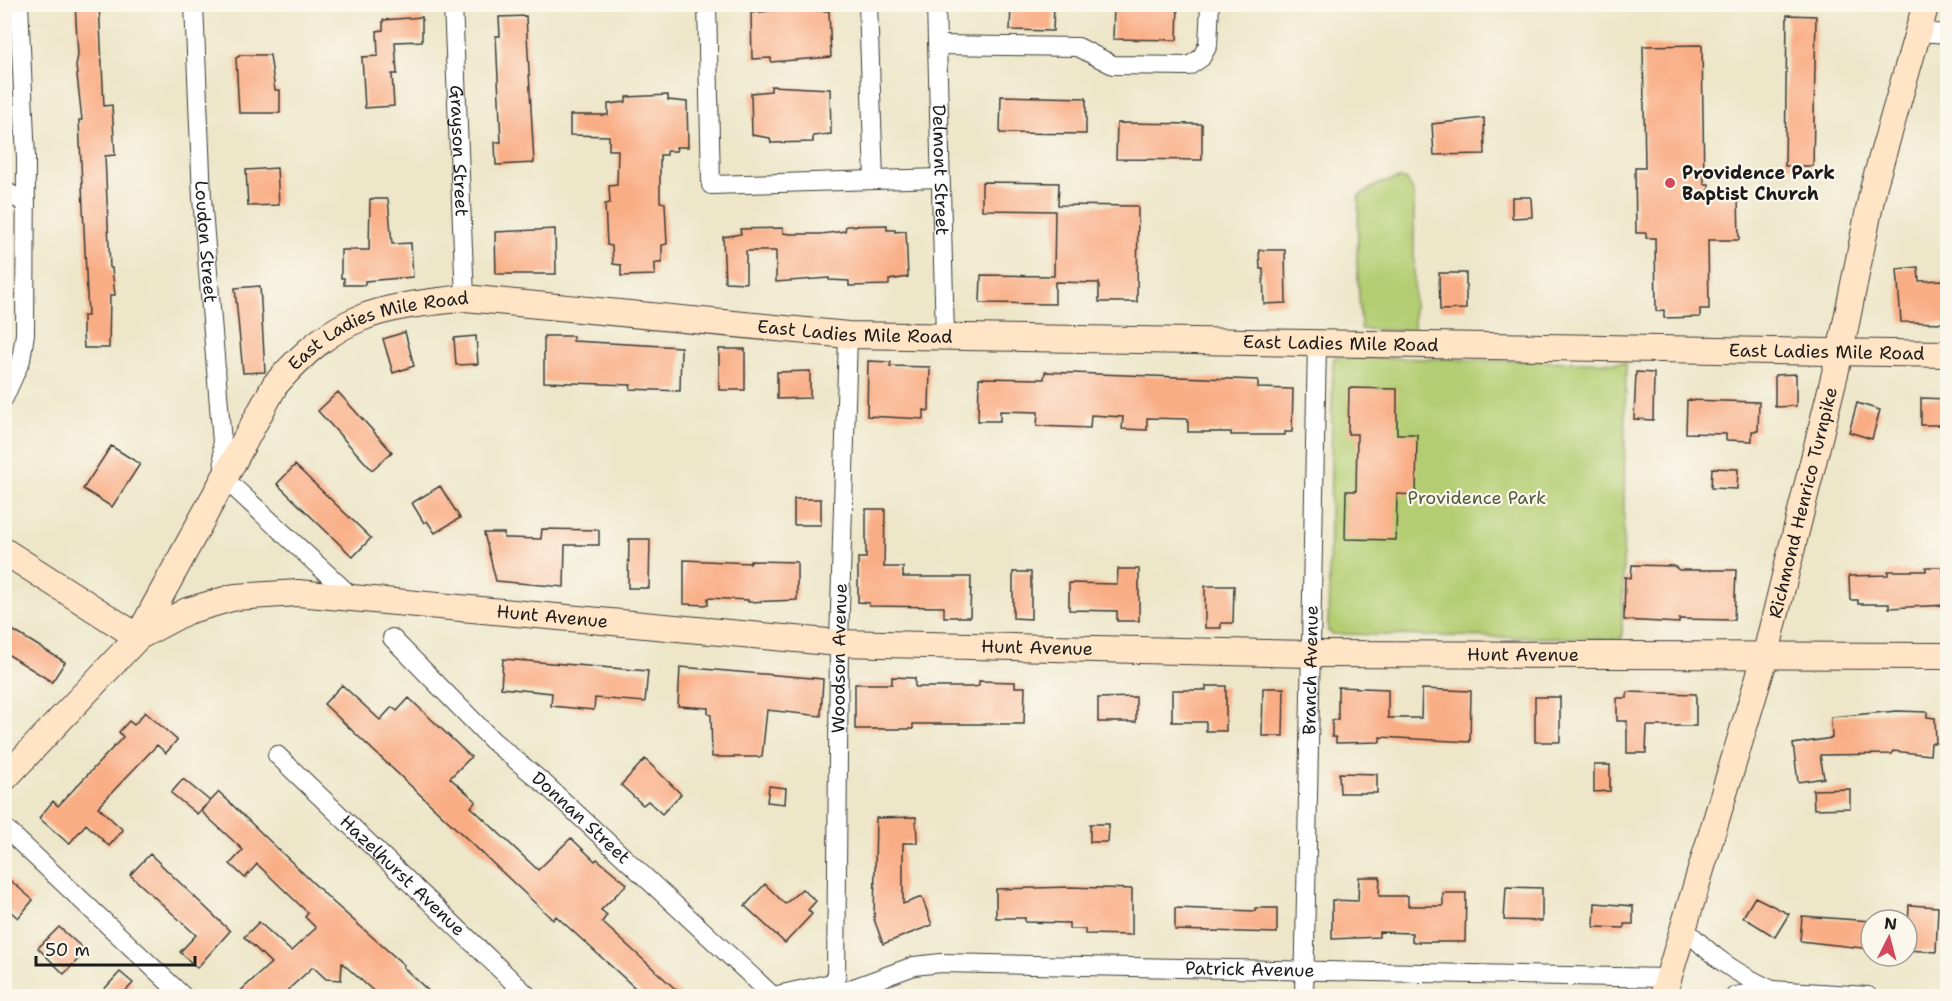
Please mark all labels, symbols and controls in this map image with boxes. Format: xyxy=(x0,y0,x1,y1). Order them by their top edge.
street label: Grayson Street xyxy=(444,85,474,217)
street label: Delmont Street xyxy=(927,104,954,236)
place label: Providence Park Baptist Church xyxy=(1682,161,1835,206)
marker: Providence Park Baptist Church xyxy=(1663,176,1677,190)
street label: Loudon Street xyxy=(189,180,223,304)
street label: East Ladies Mile Road xyxy=(283,286,470,376)
street label: East Ladies Mile Road xyxy=(756,314,953,349)
street label: East Ladies Mile Road xyxy=(1243,330,1439,357)
street label: East Ladies Mile Road xyxy=(1729,338,1925,366)
street label: Richmond Henrico Turnpike xyxy=(1763,385,1843,621)
park label: Providence Park xyxy=(1408,486,1546,510)
street label: Woodson Avenue xyxy=(826,583,853,733)
street label: Hunt Avenue xyxy=(496,599,609,634)
street label: Branch Avenue xyxy=(1297,605,1324,735)
street label: Hunt Avenue xyxy=(981,634,1093,661)
street label: Hunt Avenue xyxy=(1467,642,1579,667)
street label: Donnan Street xyxy=(527,766,635,869)
street label: Hazelhurst Avenue xyxy=(335,810,470,941)
north arrow xyxy=(1859,908,1919,968)
text: N xyxy=(1883,912,1898,935)
scale bar xyxy=(36,929,195,967)
text: 50 m xyxy=(45,938,90,962)
street label: Patrick Avenue xyxy=(1185,956,1315,983)

